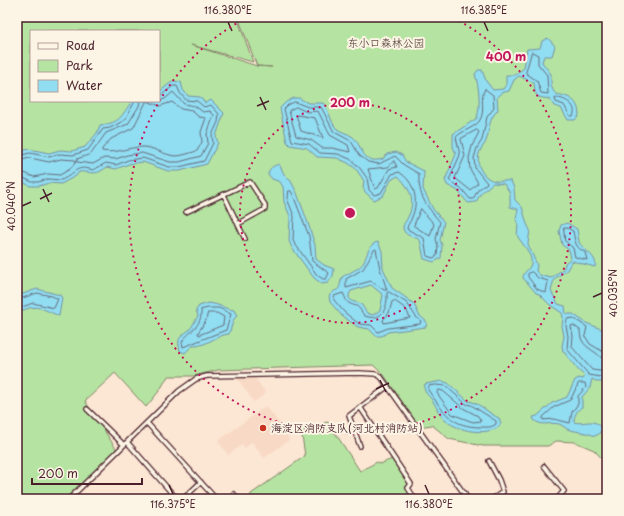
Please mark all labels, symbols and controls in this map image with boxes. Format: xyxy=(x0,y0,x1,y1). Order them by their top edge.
text: 116.380°E xyxy=(204,2,252,17)
text: 116.385°E xyxy=(461,2,507,17)
legend xyxy=(30,30,160,102)
park label: 东小口森林公园 xyxy=(348,34,425,51)
text: Road xyxy=(66,36,95,54)
text: 400 m xyxy=(486,47,526,65)
text: Park xyxy=(66,56,93,74)
text: Water xyxy=(66,76,103,94)
text: 200 m xyxy=(330,93,370,111)
text: 40.040°N xyxy=(3,181,18,231)
centre of rings xyxy=(343,206,357,220)
text: 40.035°N xyxy=(605,269,620,317)
place label: 海淀区消防支队(河北村消防站) xyxy=(271,419,423,436)
marker: 海淀区消防支队(河北村消防站) xyxy=(258,423,268,433)
scale bar xyxy=(32,460,142,486)
text: 200 m xyxy=(38,464,78,482)
text: 116.375°E xyxy=(150,496,196,511)
text: 116.380°E xyxy=(405,496,453,511)

